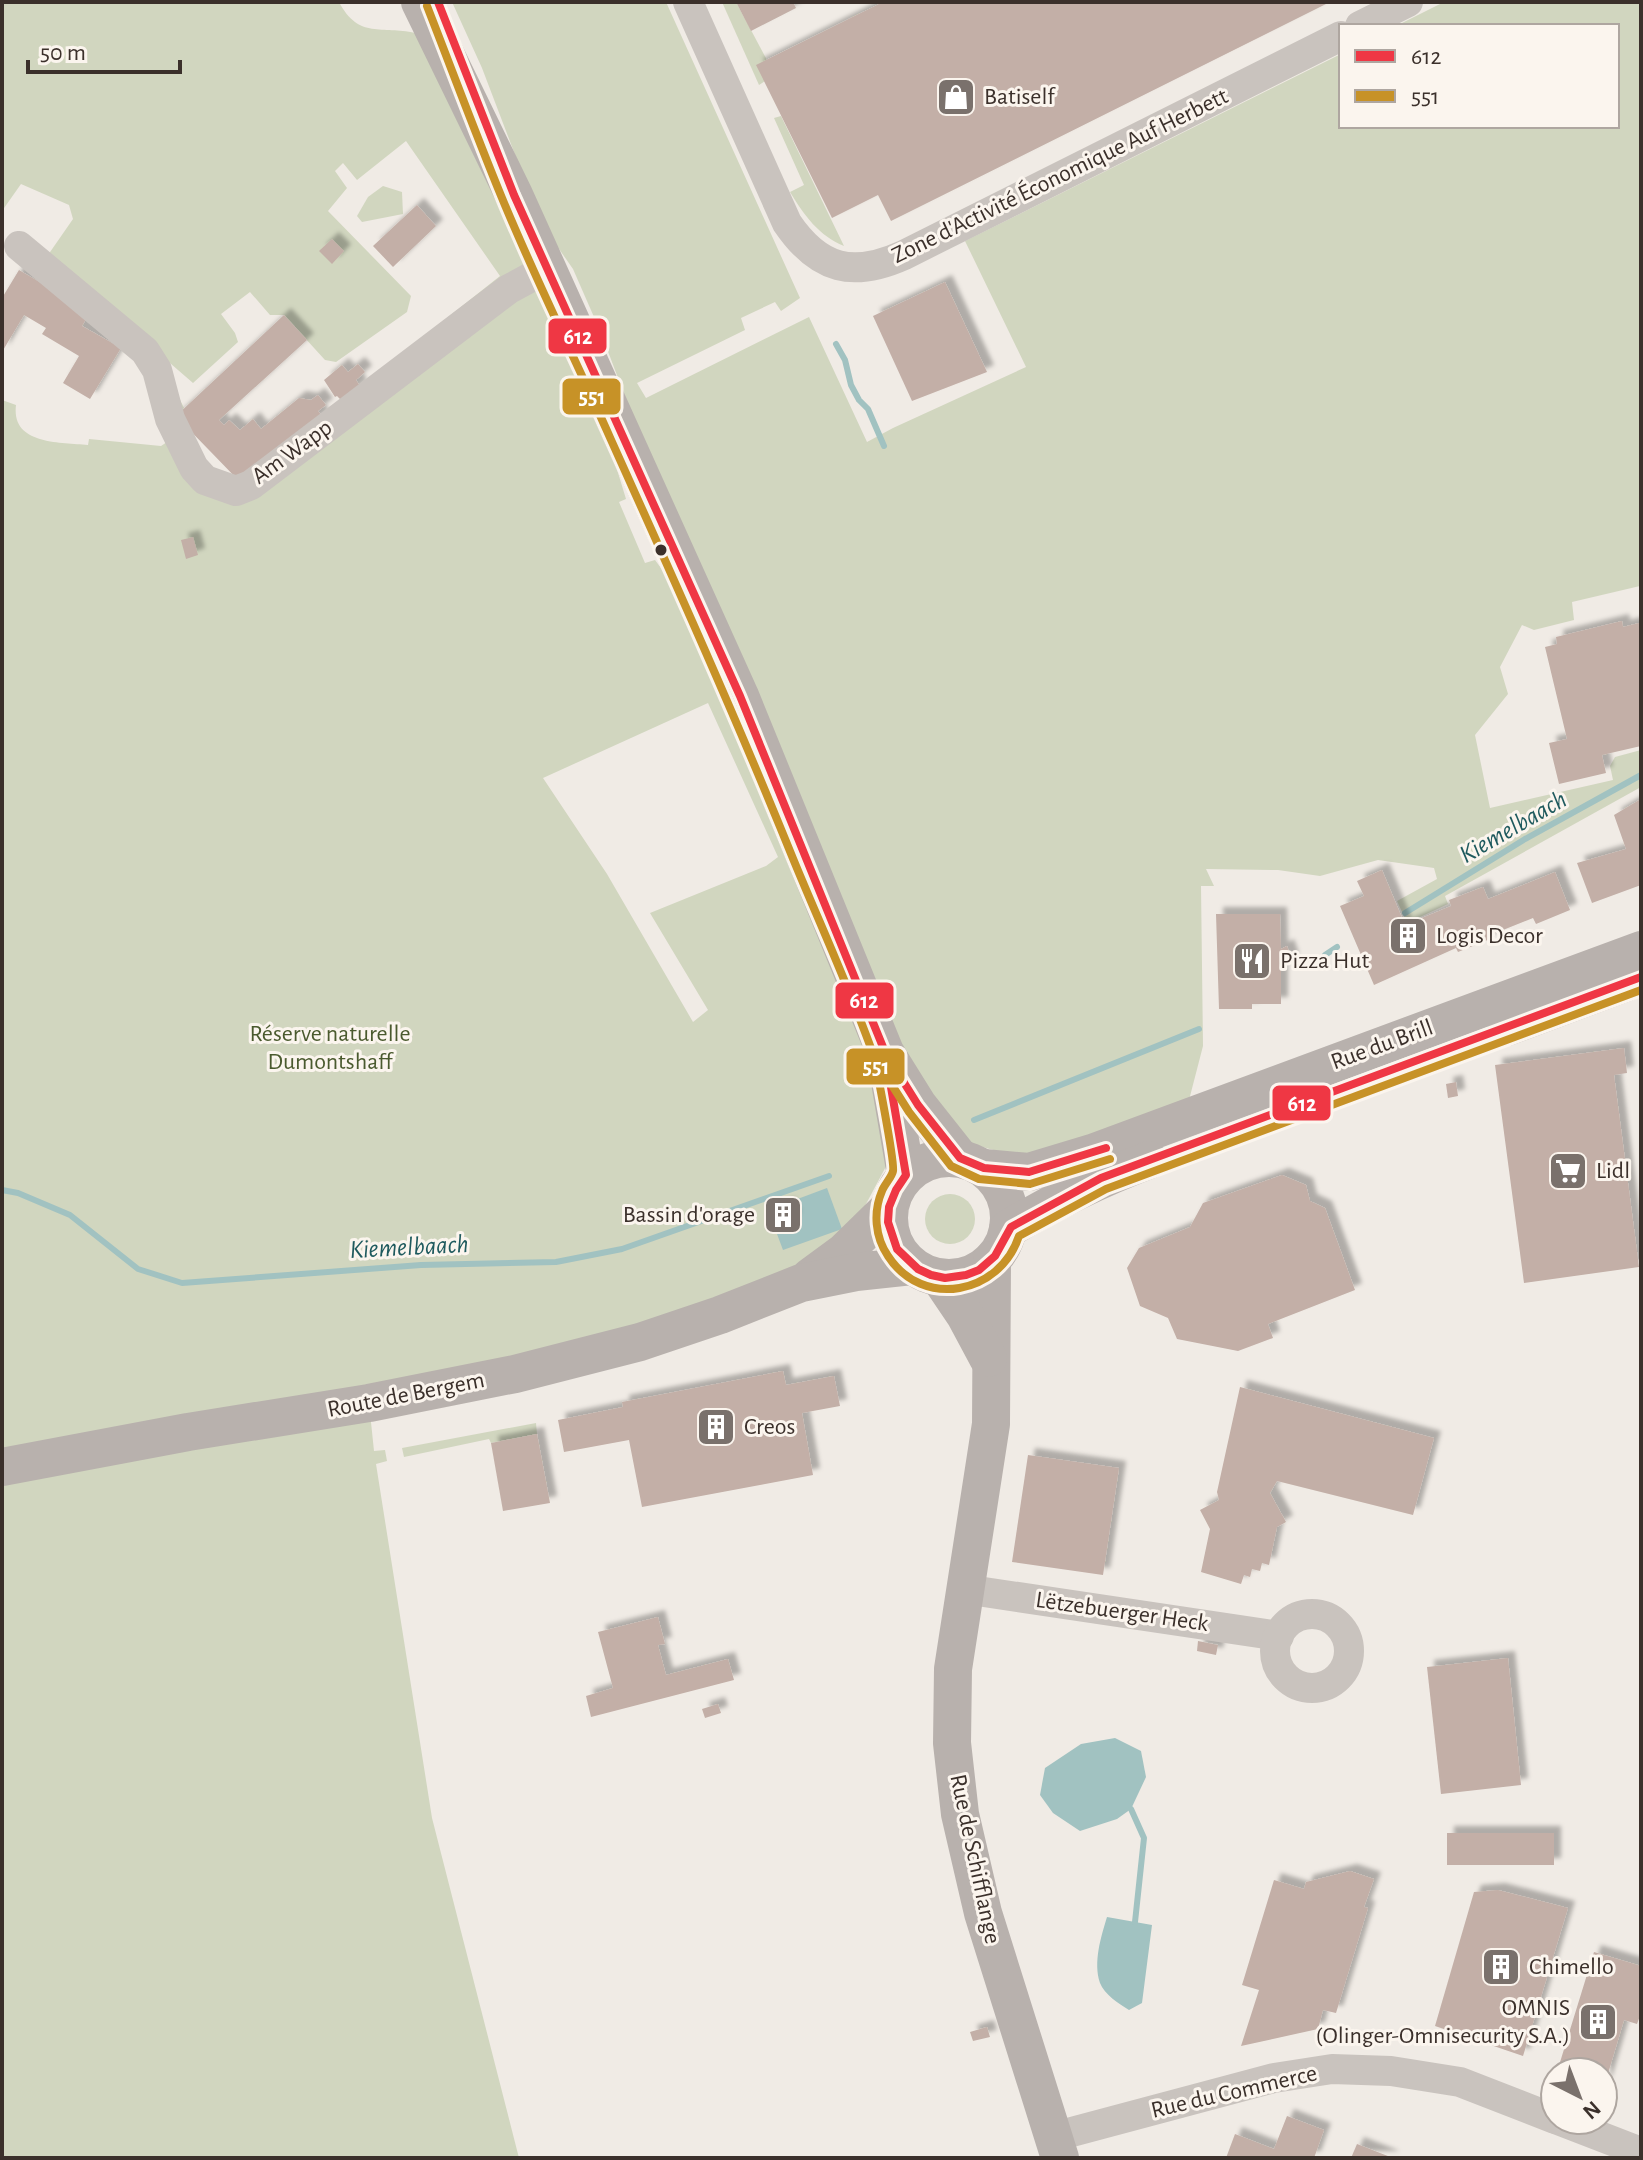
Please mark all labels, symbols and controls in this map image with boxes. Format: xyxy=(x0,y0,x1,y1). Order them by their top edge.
scale bar xyxy=(28,24,180,74)
legend xyxy=(1339,24,1619,128)
text: 50 m xyxy=(40,41,86,65)
text: 612 xyxy=(1411,45,1442,69)
shop icon: Batiself xyxy=(935,76,977,118)
street label: Zone d'Activité Économique Auf Herbett xyxy=(887,82,1232,268)
place label: Batiself xyxy=(984,85,1056,109)
text: 551 xyxy=(1411,85,1439,109)
line badge: 612 xyxy=(547,317,608,355)
text: 612 xyxy=(564,326,592,348)
line badge: 551 xyxy=(561,377,622,416)
text: 551 xyxy=(579,386,605,408)
street label: Am Wapp xyxy=(248,415,336,489)
unlabelled marker xyxy=(653,542,669,558)
water label: Kiemelbaach xyxy=(1455,786,1571,868)
building icon: Logis Decor xyxy=(1387,915,1429,957)
place label: Logis Decor xyxy=(1436,924,1543,948)
restaurant icon: Pizza Hut xyxy=(1231,940,1273,982)
place label: Pizza Hut xyxy=(1280,949,1370,973)
line badge: 612 xyxy=(834,981,895,1020)
text: 612 xyxy=(850,990,878,1012)
street label: Rue du Brill xyxy=(1328,1015,1436,1075)
park label: Réserve naturelle Dumontshaff xyxy=(249,1022,411,1074)
line badge: 551 xyxy=(845,1047,906,1086)
text: 551 xyxy=(863,1056,889,1078)
line badge: 612 xyxy=(1271,1084,1332,1122)
text: 612 xyxy=(1288,1093,1316,1115)
supermarket icon: Lidl xyxy=(1547,1150,1589,1192)
place label: Lidl xyxy=(1596,1159,1630,1183)
building icon: Bassin d'orage xyxy=(762,1194,804,1236)
place label: Bassin d'orage xyxy=(623,1203,755,1227)
water label: Kiemelbaach xyxy=(349,1231,469,1263)
street label: Route de Bergem xyxy=(325,1368,487,1422)
building icon: Creos xyxy=(695,1406,737,1448)
place label: Creos xyxy=(744,1415,795,1439)
street label: Lëtzebuerger Heck xyxy=(1034,1588,1210,1636)
street label: Rue de Schifflange xyxy=(945,1772,1005,1946)
building icon: Chimello xyxy=(1480,1946,1522,1988)
place label: Chimello xyxy=(1529,1955,1614,1979)
place label: OMNIS (Olinger-Omnisecurity S.A.) xyxy=(1316,1996,1570,2048)
building icon: OMNIS (Olinger-Omnisecurity S.A.) xyxy=(1577,2001,1619,2043)
north arrow xyxy=(1539,2056,1619,2136)
street label: Rue du Commerce xyxy=(1149,2061,1319,2123)
text: N xyxy=(1579,2097,1605,2123)

